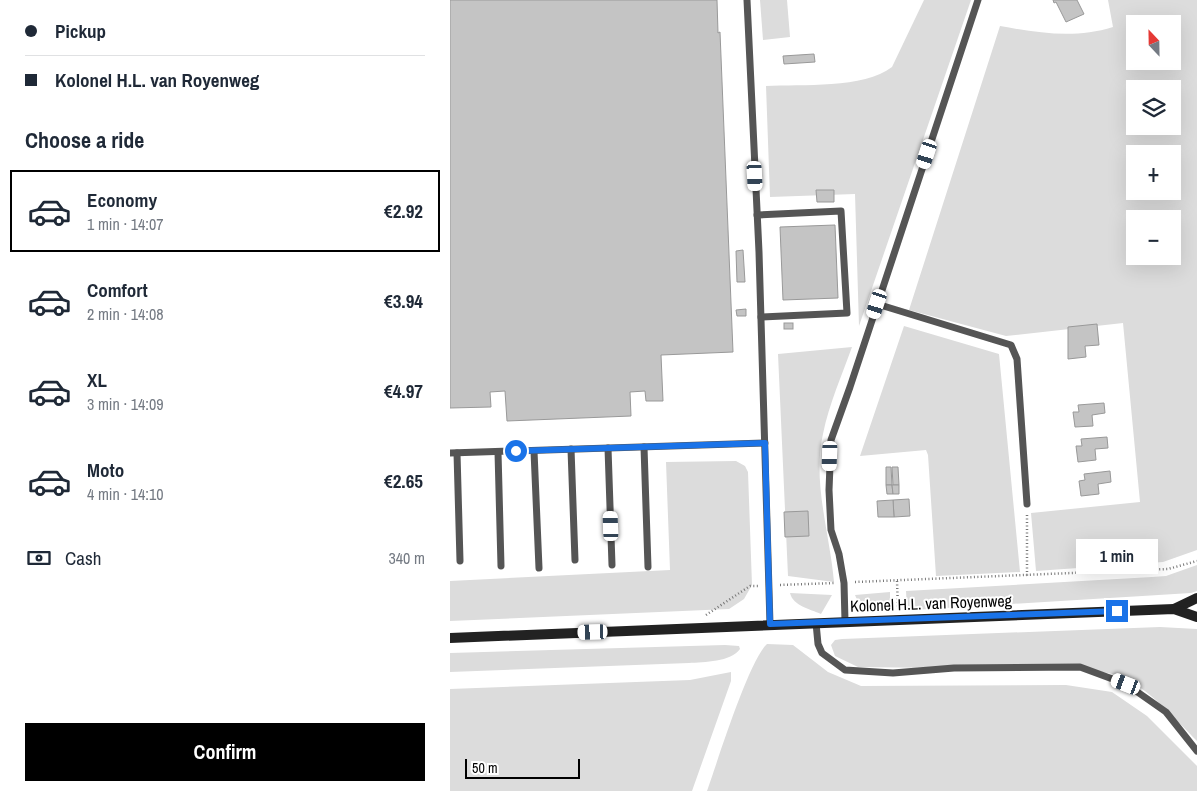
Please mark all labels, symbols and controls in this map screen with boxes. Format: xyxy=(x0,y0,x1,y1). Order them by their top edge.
north arrow xyxy=(1126,15,1181,70)
map controls xyxy=(1126,15,1181,265)
text: Pickup xyxy=(55,18,106,44)
text: Kolonel H.L. van Royenweg xyxy=(55,67,259,93)
button: layers xyxy=(1126,80,1181,135)
text: Choose a ride xyxy=(25,125,144,155)
car xyxy=(915,137,938,171)
button: + xyxy=(1126,145,1181,200)
car xyxy=(746,161,763,191)
text: Economy xyxy=(87,187,157,213)
icon: car xyxy=(27,189,72,234)
text: €2.92 xyxy=(384,198,423,224)
button: − xyxy=(1126,210,1181,265)
text: 1 min · 14:07 xyxy=(87,213,164,235)
text: Comfort xyxy=(87,277,148,303)
icon: car xyxy=(27,279,72,324)
car xyxy=(865,287,888,321)
text: €3.94 xyxy=(384,288,423,314)
text: 2 min · 14:08 xyxy=(87,303,164,325)
text: XL xyxy=(87,367,107,393)
icon: car xyxy=(27,369,72,414)
text: €4.97 xyxy=(384,378,423,404)
text: 3 min · 14:09 xyxy=(87,393,164,415)
route start xyxy=(505,440,527,462)
car xyxy=(821,441,838,471)
text: Moto xyxy=(87,457,124,483)
icon: car xyxy=(27,459,72,504)
text: €2.65 xyxy=(384,468,423,494)
text: 4 min · 14:10 xyxy=(87,483,164,505)
car xyxy=(602,511,619,541)
callout: 1 min xyxy=(1076,538,1158,574)
icon: cash xyxy=(25,544,53,572)
text: Cash xyxy=(65,545,101,571)
text: 1 min xyxy=(1100,545,1134,567)
text: 340 m xyxy=(389,547,425,569)
street label: Kolonel H.L. van Royenweg xyxy=(850,589,1013,617)
route end xyxy=(1106,600,1128,622)
car xyxy=(577,624,608,640)
car xyxy=(1109,672,1142,696)
button: Confirm xyxy=(25,723,425,781)
scale bar xyxy=(465,756,580,779)
text: 50 m xyxy=(472,759,498,777)

